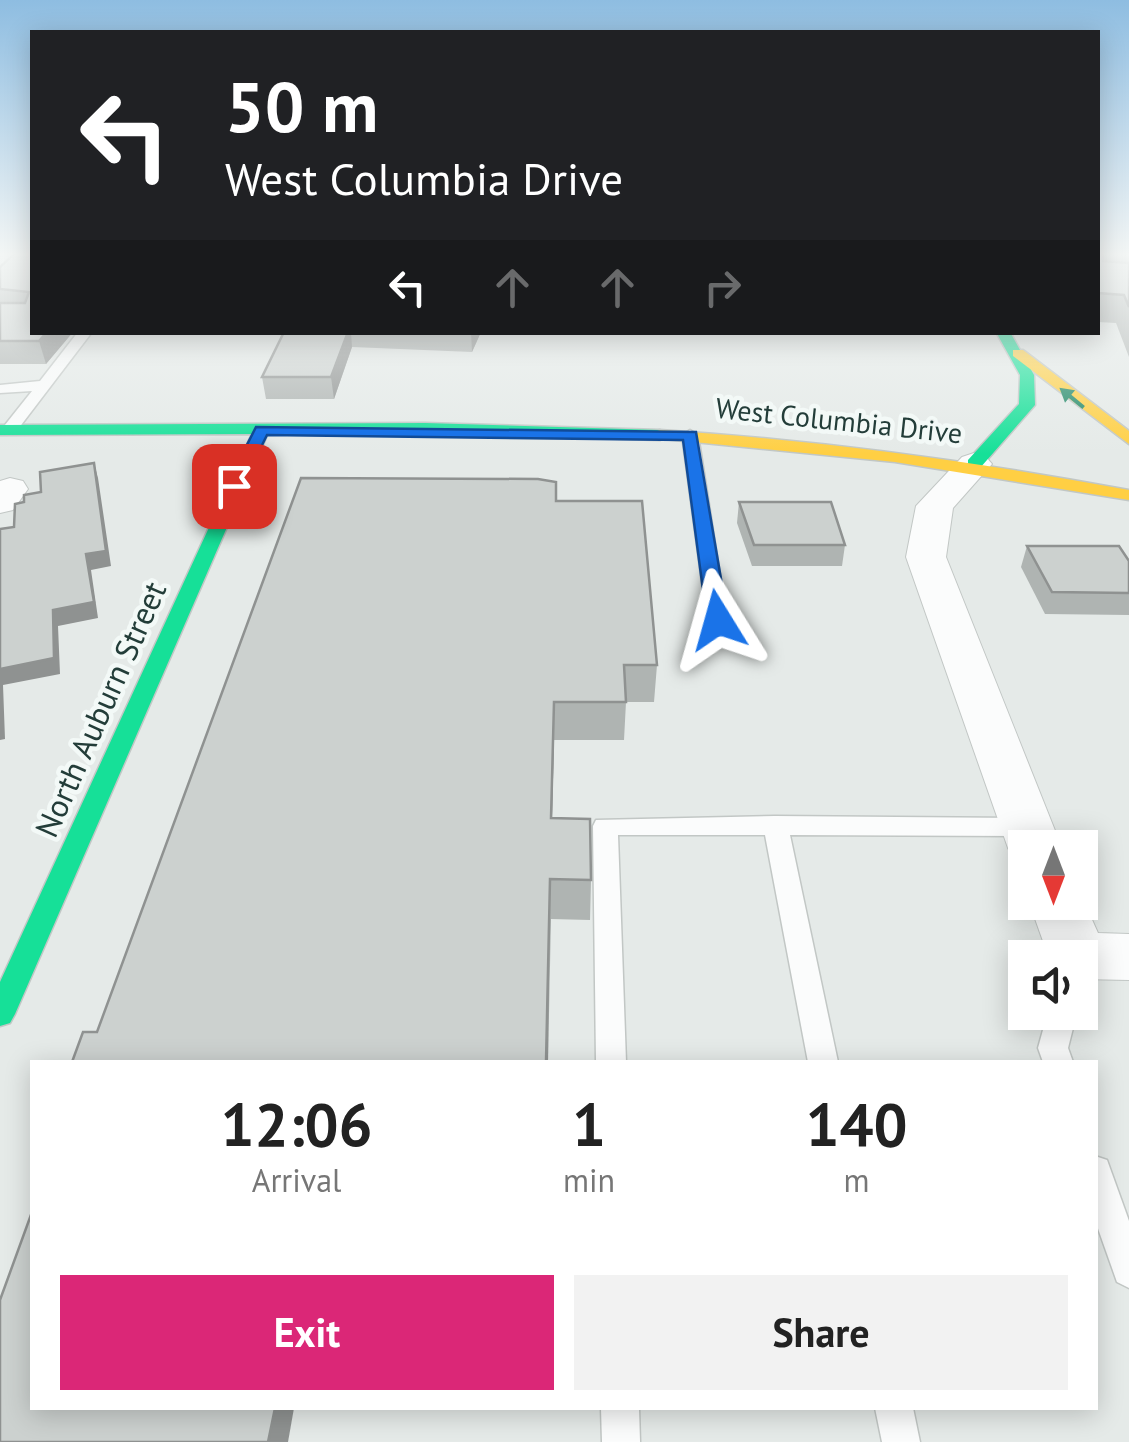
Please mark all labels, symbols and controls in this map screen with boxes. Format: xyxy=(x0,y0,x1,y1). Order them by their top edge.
text: 50 m xyxy=(225,61,378,151)
icon: left xyxy=(60,70,190,200)
text: West Columbia Drive xyxy=(225,149,623,207)
icon: left xyxy=(380,260,435,315)
icon: ahead xyxy=(485,260,540,315)
icon: ahead xyxy=(590,260,645,315)
icon: right xyxy=(695,260,750,315)
one-way arrow xyxy=(1060,388,1085,409)
street label: West Columbia Drive xyxy=(714,389,964,451)
pin xyxy=(192,444,277,529)
icon: arrive xyxy=(207,459,262,514)
position arrow xyxy=(666,568,770,672)
street label: North Auburn Street xyxy=(25,574,175,843)
north arrow xyxy=(1008,830,1098,920)
map controls xyxy=(1008,830,1098,1030)
button: sound xyxy=(1008,940,1098,1030)
text: 12:06 xyxy=(220,1085,373,1163)
text: 1 xyxy=(572,1085,606,1163)
text: 140 xyxy=(806,1085,908,1163)
text: Arrival xyxy=(252,1159,341,1201)
text: min xyxy=(563,1159,615,1201)
text: m xyxy=(844,1159,870,1201)
button: Exit xyxy=(60,1275,554,1390)
button: Share xyxy=(574,1275,1068,1390)

